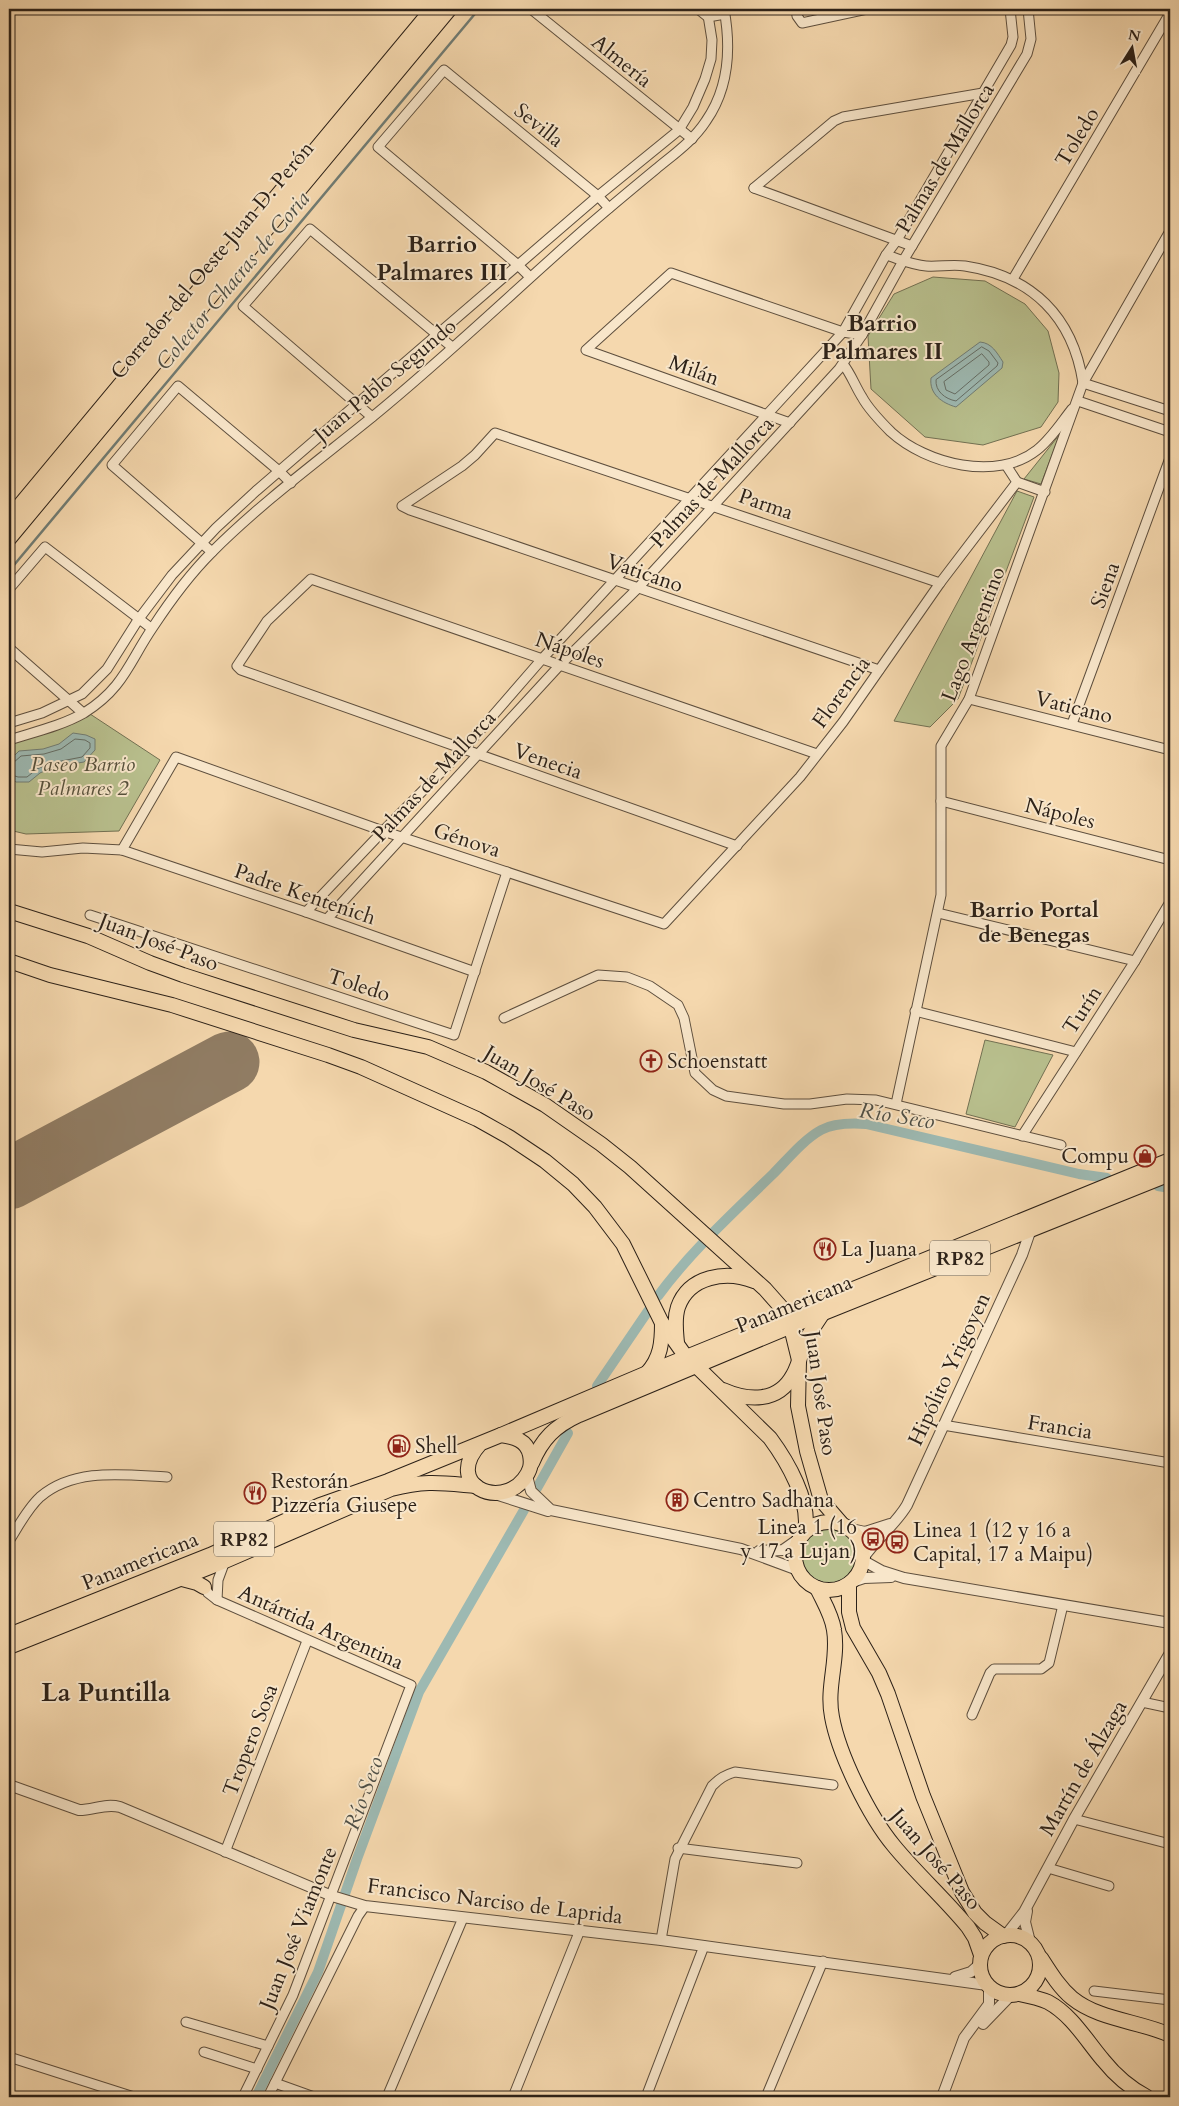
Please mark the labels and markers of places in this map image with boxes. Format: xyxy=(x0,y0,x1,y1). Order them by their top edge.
place label: Schoenstatt xyxy=(667,1047,768,1076)
church icon: Schoenstatt xyxy=(639,1049,663,1073)
place label: Compu xyxy=(1061,1142,1129,1171)
shop icon: Compu xyxy=(1133,1144,1157,1168)
place label: La Juana xyxy=(841,1235,917,1264)
restaurant icon: La Juana xyxy=(813,1237,837,1261)
place label: Shell xyxy=(415,1432,457,1461)
fuel station icon: Shell xyxy=(387,1434,411,1458)
place label: Restorán Pizzería Giusepe xyxy=(271,1467,417,1520)
restaurant icon: Restorán Pizzería Giusepe xyxy=(243,1481,267,1505)
place label: Centro Sadhana xyxy=(693,1486,834,1515)
building icon: Centro Sadhana xyxy=(665,1488,689,1512)
place label: Linea 1 (16 y 17 a Lujan) xyxy=(740,1513,857,1566)
place label: Linea 1 (12 y 16 a Capital, 17 a Maipu) xyxy=(913,1516,1093,1569)
bus stop icon: Linea 1 (16 y 17 a Lujan) xyxy=(861,1527,885,1551)
bus stop icon: Linea 1 (12 y 16 a Capital, 17 a Maipu) xyxy=(885,1530,909,1554)

